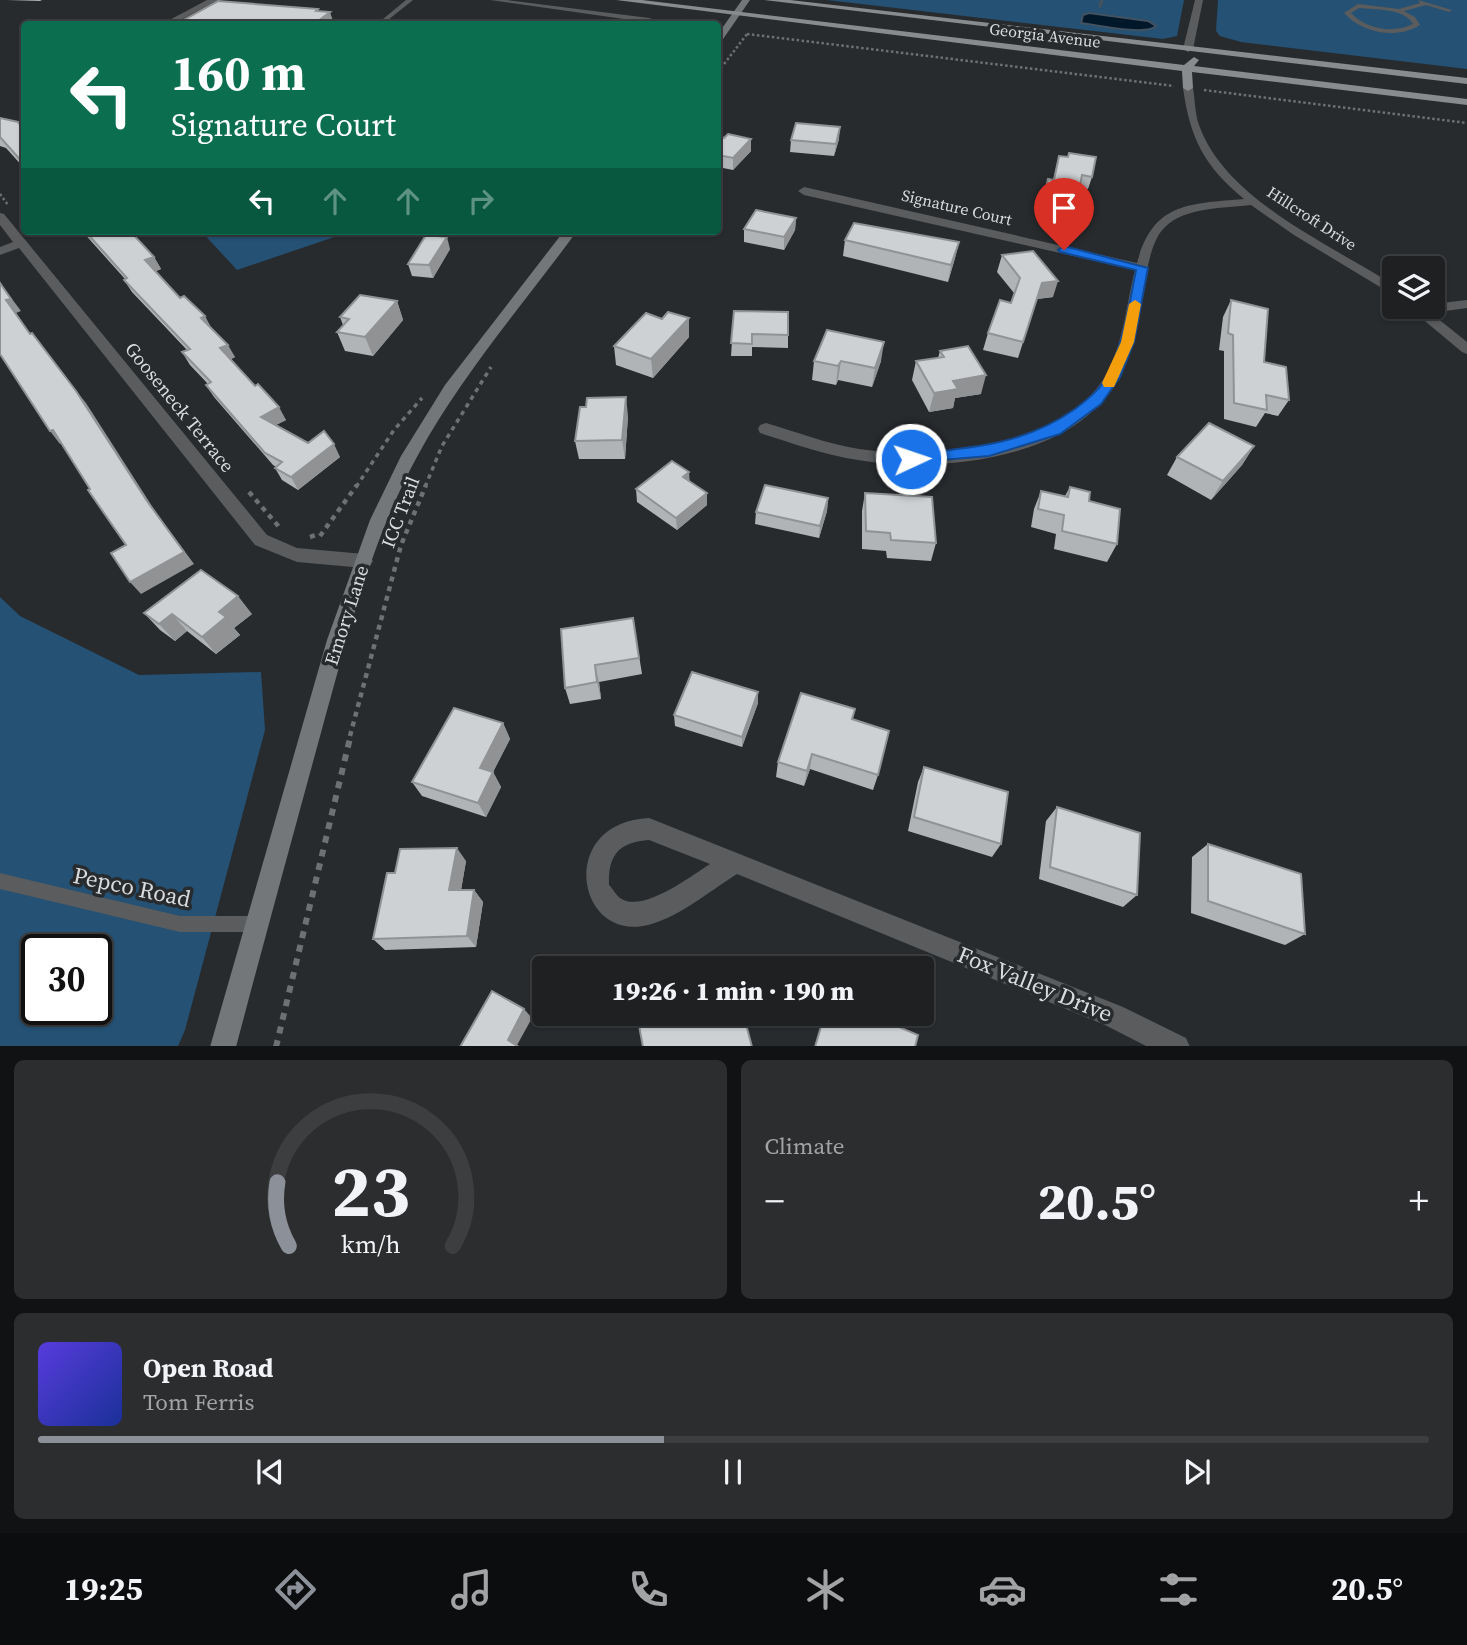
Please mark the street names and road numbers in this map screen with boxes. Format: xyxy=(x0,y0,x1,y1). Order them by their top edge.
street label: Georgia Avenue xyxy=(988,17,1102,53)
street label: Hillcroft Drive xyxy=(1263,181,1361,255)
street label: Signature Court xyxy=(900,184,1015,231)
street label: Gooseneck Terrace xyxy=(119,336,241,478)
street label: ICC Trail xyxy=(375,472,426,551)
street label: Emory Lane xyxy=(318,562,374,668)
street label: Pepco Road xyxy=(70,859,194,915)
street label: Fox Valley Drive xyxy=(953,938,1117,1030)

